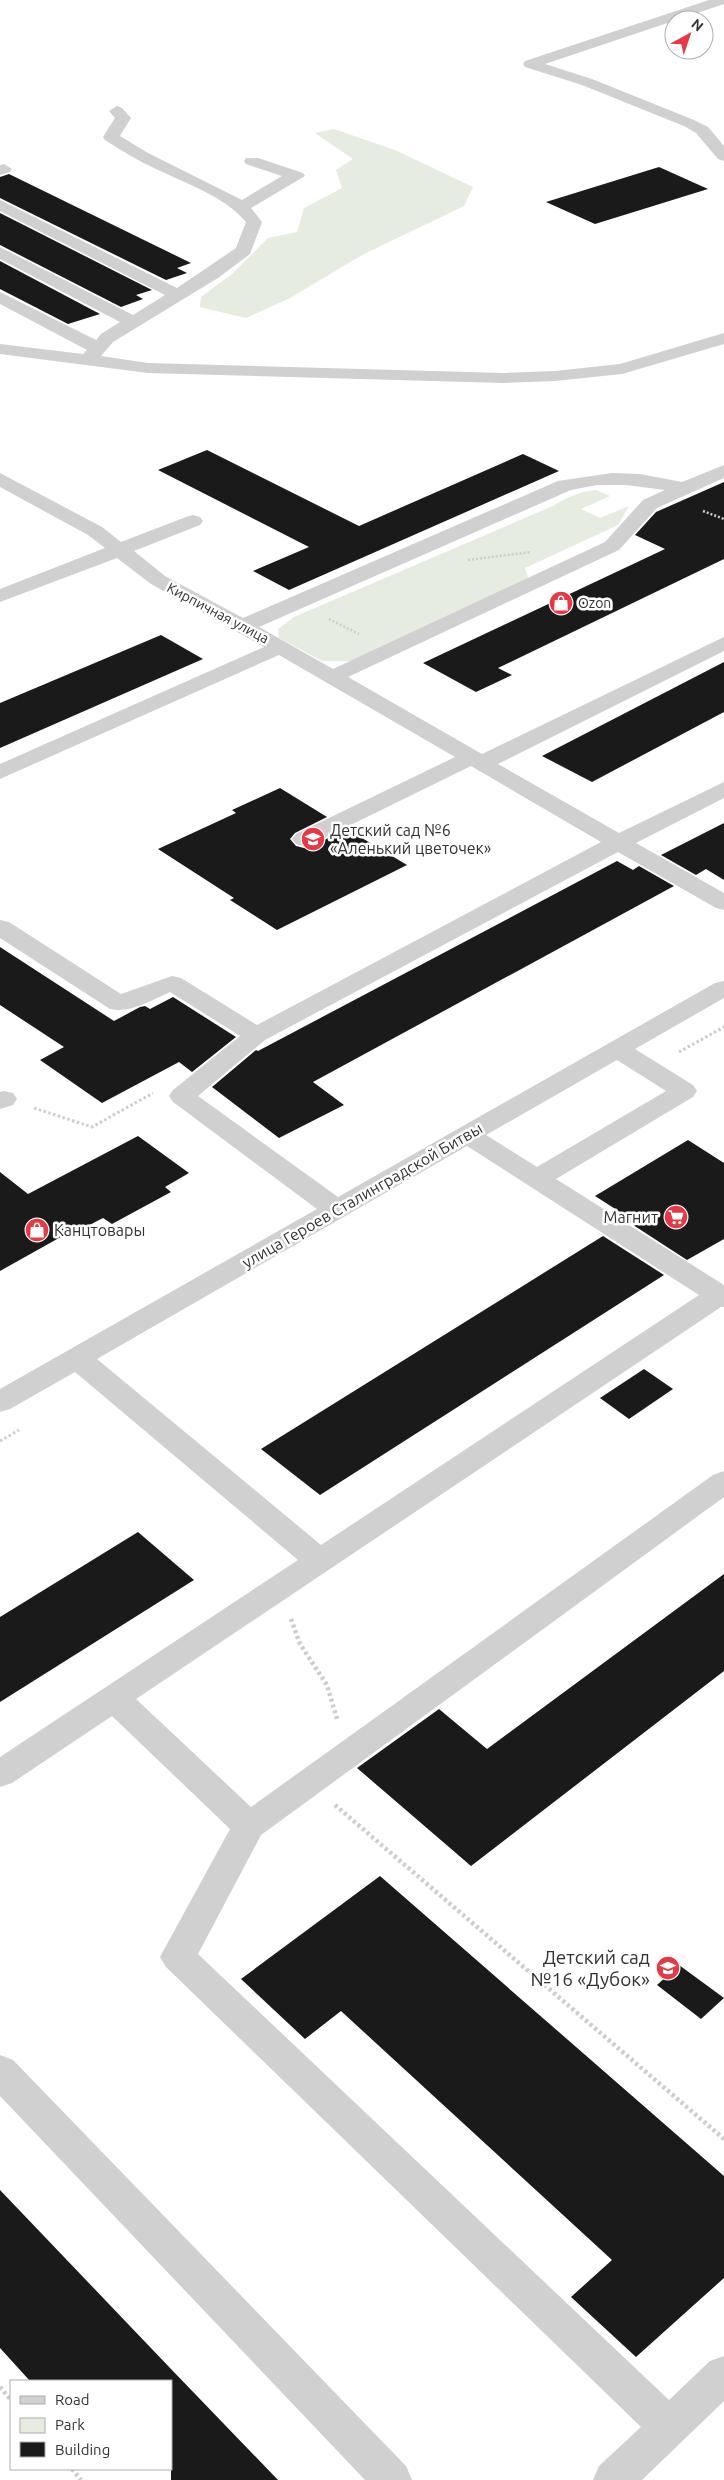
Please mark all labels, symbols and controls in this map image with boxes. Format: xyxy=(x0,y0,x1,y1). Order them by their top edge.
north arrow xyxy=(664,10,714,60)
text: N xyxy=(688,16,707,35)
street label: Кирпичная улица xyxy=(164,579,272,647)
shop icon: Ozon xyxy=(548,590,574,616)
place label: Ozon xyxy=(578,595,611,611)
place label: Детский сад №6 «Аленький цветочек» xyxy=(330,821,491,857)
school or university icon: Детский сад №6 «Аленький цветочек» xyxy=(300,826,326,852)
street label: улица Героев Сталинградской Битвы xyxy=(239,1119,485,1271)
supermarket icon: Магнит xyxy=(663,1204,689,1230)
place label: Магнит xyxy=(604,1208,658,1226)
shop icon: Канцтовары xyxy=(24,1217,50,1243)
place label: Канцтовары xyxy=(54,1221,145,1239)
place label: Детский сад №16 «Дубок» xyxy=(531,1946,650,1990)
school or university icon: Детский сад №16 «Дубок» xyxy=(655,1955,681,1981)
legend xyxy=(10,2380,172,2470)
text: Road xyxy=(55,2391,90,2408)
text: Park xyxy=(55,2416,85,2433)
text: Building xyxy=(55,2441,110,2458)

